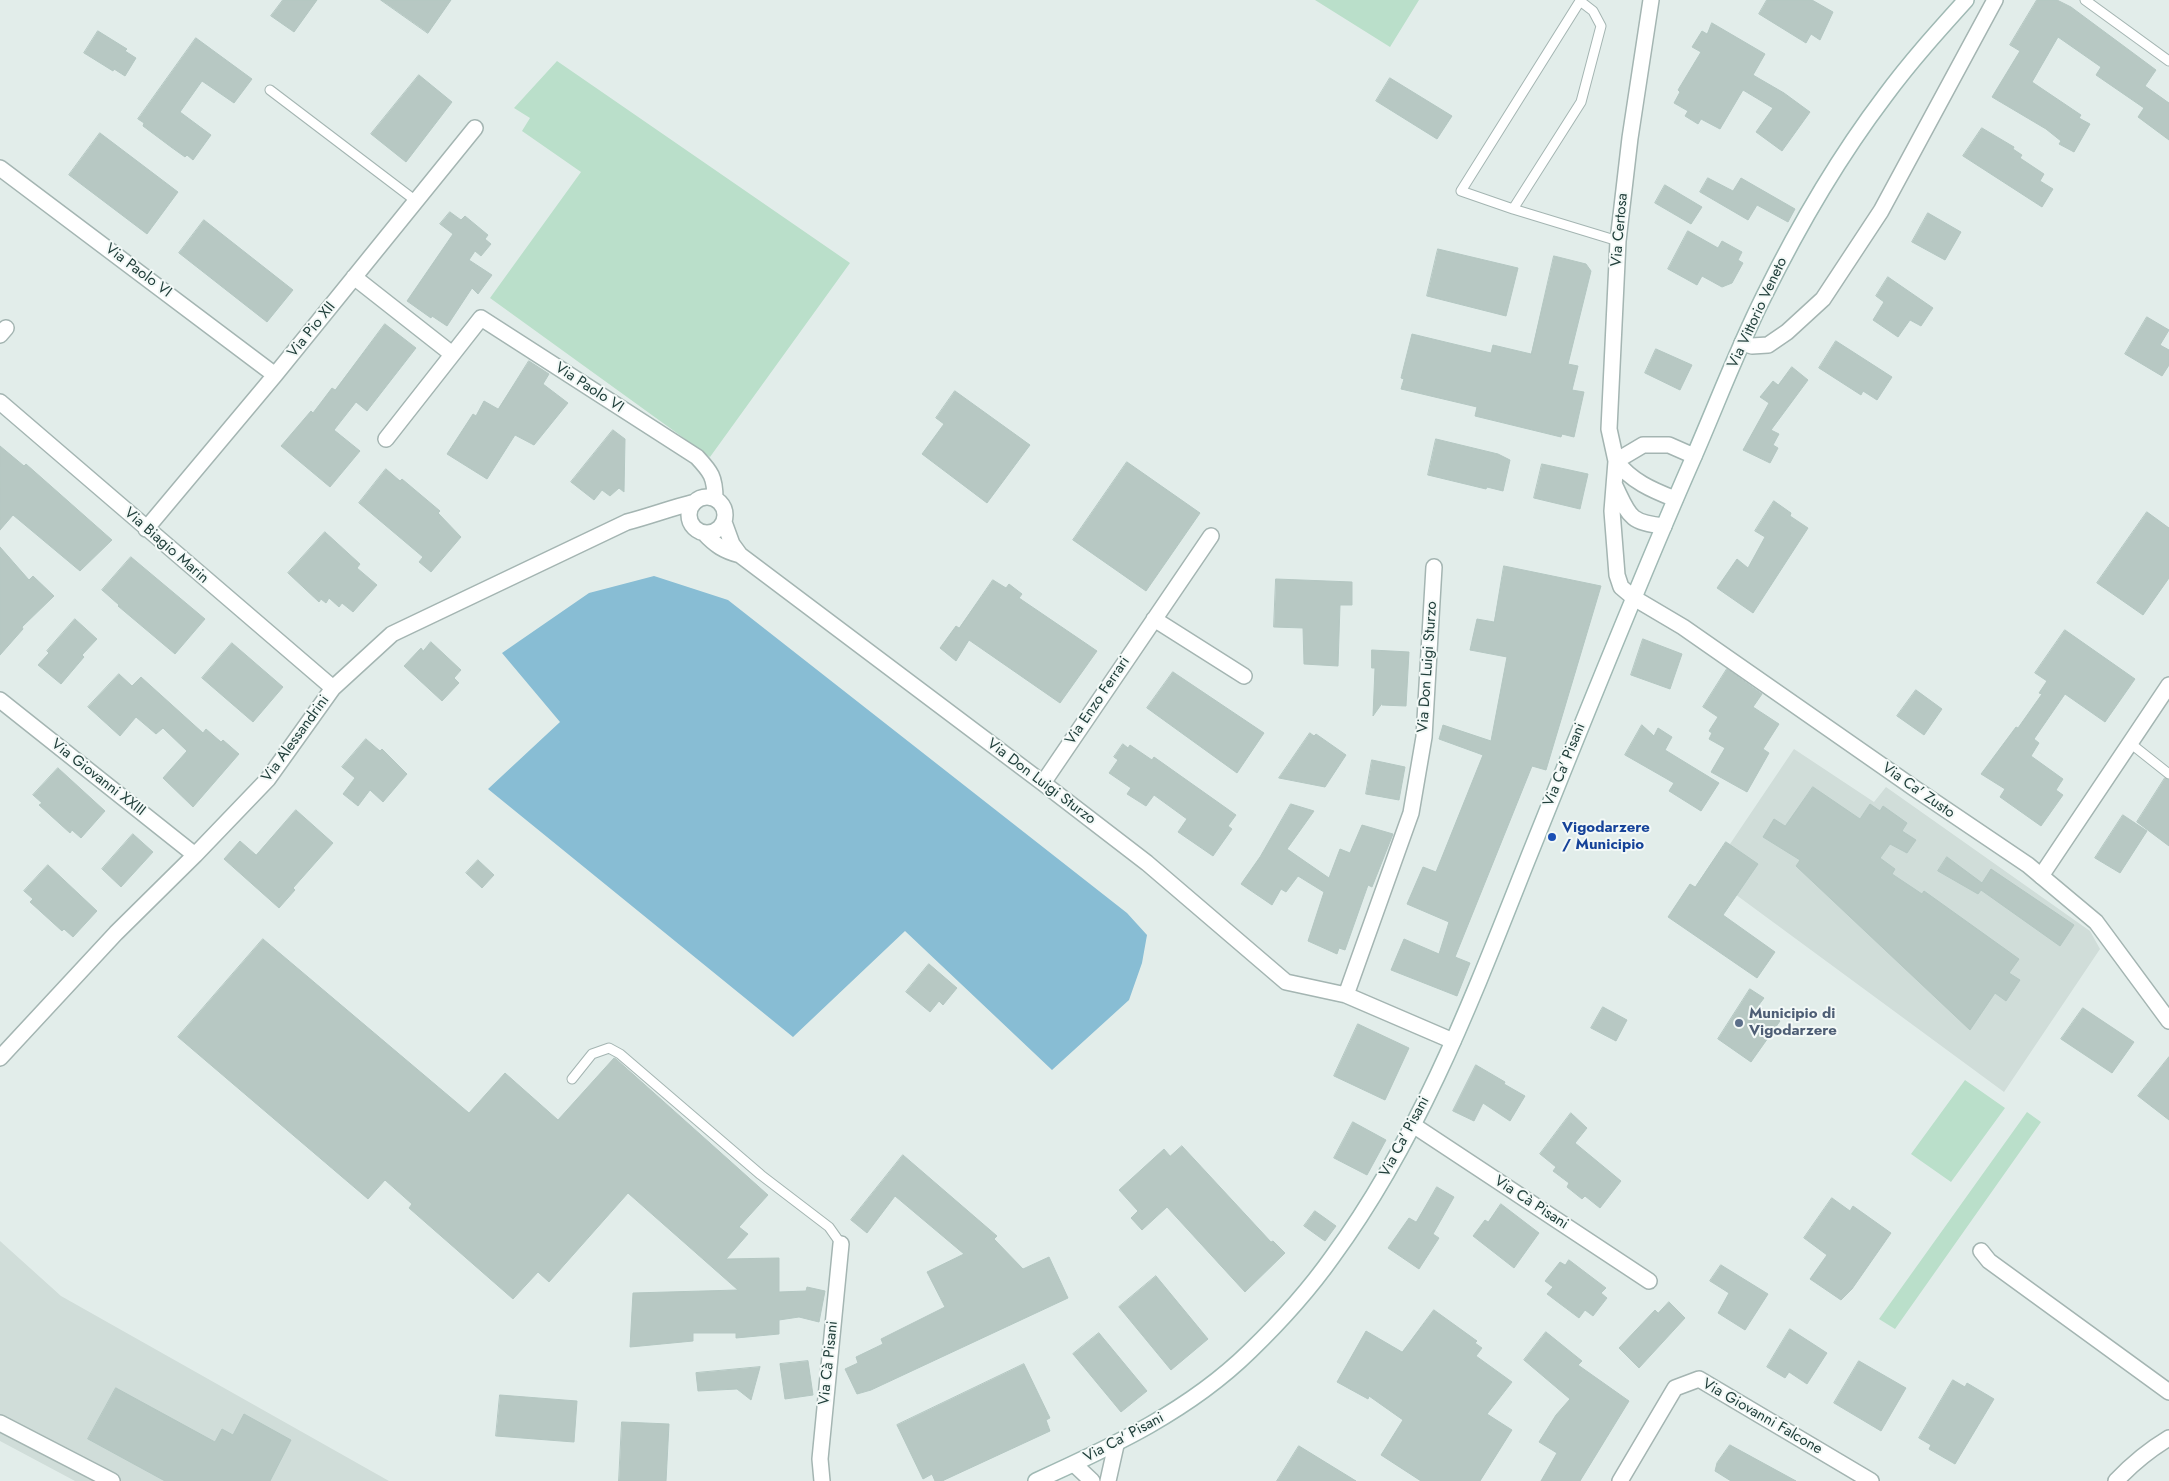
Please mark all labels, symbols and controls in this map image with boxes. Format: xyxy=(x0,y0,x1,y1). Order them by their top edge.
street label: Via Certosa xyxy=(1608,193,1632,267)
street label: Via Paolo VI xyxy=(101,240,175,302)
street label: Via Vittorio Veneto xyxy=(1724,255,1792,371)
street label: Via Pio XII xyxy=(284,299,340,361)
street label: Via Paolo VI xyxy=(551,359,627,417)
street label: Via Biagio Marin xyxy=(120,504,212,588)
street label: Via Don Luigi Sturzo xyxy=(1414,601,1442,733)
street label: Via Enzo Ferrari xyxy=(1062,654,1134,748)
street label: Via Alessandrini xyxy=(258,692,334,786)
street label: Via Ca' Pisani xyxy=(1540,721,1590,809)
street label: Via Don Luigi Sturzo xyxy=(983,735,1099,829)
street label: Via Giovanni XXIII xyxy=(47,736,149,820)
street label: Via Ca' Zusto xyxy=(1878,759,1958,823)
place label: Vigodarzere / Municipio xyxy=(1562,819,1650,854)
marker: Vigodarzere / Municipio xyxy=(1546,831,1558,843)
place label: Municipio di Vigodarzere xyxy=(1749,1005,1837,1040)
marker: Municipio di Vigodarzere xyxy=(1733,1017,1745,1029)
street label: Via Ca' Pisani xyxy=(1376,1094,1434,1180)
street label: Via Cà Pisani xyxy=(1491,1172,1571,1234)
street label: Via Cà Pisani xyxy=(816,1320,842,1406)
street label: Via Giovanni Falcone xyxy=(1699,1375,1825,1459)
street label: Via Ca' Pisani xyxy=(1081,1409,1167,1467)

